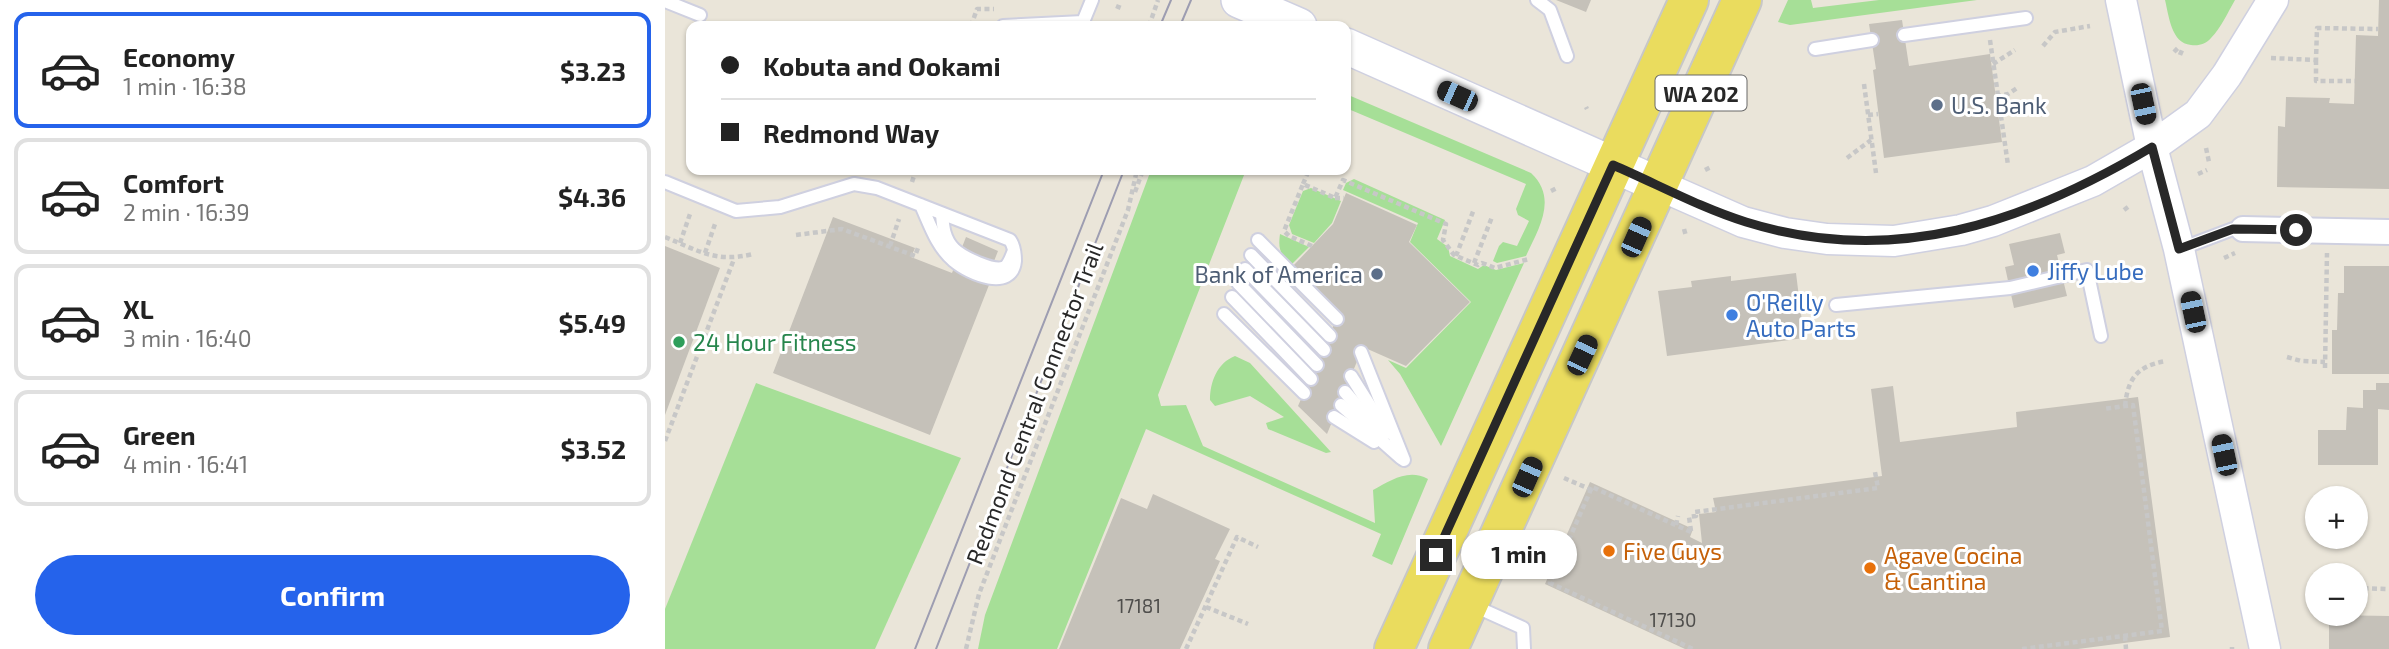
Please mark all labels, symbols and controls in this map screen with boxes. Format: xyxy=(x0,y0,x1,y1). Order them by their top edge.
icon: car xyxy=(39,39,102,102)
text: Economy xyxy=(123,41,235,72)
text: Kobuta and Ookami xyxy=(763,50,1001,81)
text: $3.23 xyxy=(560,55,626,86)
text: 1 min · 16:38 xyxy=(123,72,247,100)
road number: WA 202 xyxy=(1655,76,1747,110)
car xyxy=(1434,78,1481,114)
car xyxy=(2129,81,2158,127)
place label: U.S. Bank xyxy=(1951,91,2047,119)
marker: U.S. Bank xyxy=(1929,97,1945,113)
text: Redmond Way xyxy=(763,117,939,148)
icon: car xyxy=(39,165,102,228)
text: Comfort xyxy=(123,167,224,198)
text: $4.36 xyxy=(558,181,626,212)
text: 2 min · 16:39 xyxy=(123,198,250,226)
car xyxy=(1618,214,1655,260)
route start xyxy=(2280,214,2312,246)
street label: Redmond Central Connector Trail xyxy=(960,238,1109,568)
place label: Jiffy Lube xyxy=(2047,257,2144,285)
place label: Bank of America xyxy=(1195,260,1363,288)
marker: Jiffy Lube xyxy=(2025,263,2041,279)
marker: Bank of America xyxy=(1369,266,1385,282)
place label: O'Reilly Auto Parts xyxy=(1746,288,1856,342)
car xyxy=(2179,289,2208,335)
icon: car xyxy=(39,291,102,354)
text: XL xyxy=(123,293,154,324)
text: $5.49 xyxy=(558,307,626,338)
marker: O'Reilly Auto Parts xyxy=(1724,307,1740,323)
text: 3 min · 16:40 xyxy=(123,324,252,352)
place label: 24 Hour Fitness xyxy=(693,328,857,356)
car xyxy=(1564,332,1601,378)
marker: 24 Hour Fitness xyxy=(671,334,687,350)
icon: car xyxy=(39,417,102,480)
text: Green xyxy=(123,419,196,450)
car xyxy=(2210,432,2239,478)
text: $3.52 xyxy=(560,433,626,464)
text: 4 min · 16:41 xyxy=(123,450,248,478)
car xyxy=(1509,454,1546,500)
map controls xyxy=(2305,486,2368,626)
button: + xyxy=(2305,486,2368,549)
callout: 1 min xyxy=(1461,530,1576,580)
place label: Five Guys xyxy=(1623,537,1722,565)
route end xyxy=(1420,539,1452,571)
text: 1 min xyxy=(1491,540,1547,568)
place label: Agave Cocina & Cantina xyxy=(1884,541,2022,595)
marker: Five Guys xyxy=(1601,543,1617,559)
button: Confirm xyxy=(35,555,630,635)
marker: Agave Cocina & Cantina xyxy=(1862,560,1878,576)
button: − xyxy=(2305,563,2368,626)
house number: 17181 xyxy=(1117,594,1161,617)
house number: 17130 xyxy=(1650,608,1696,631)

